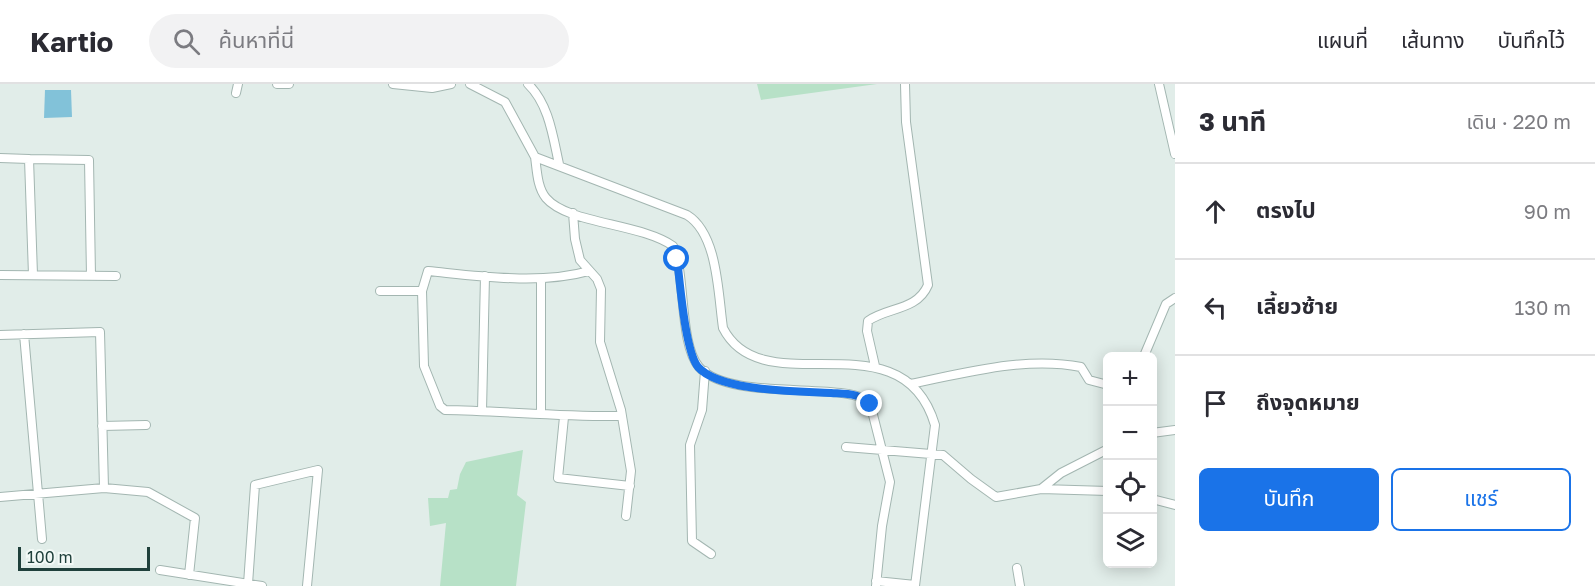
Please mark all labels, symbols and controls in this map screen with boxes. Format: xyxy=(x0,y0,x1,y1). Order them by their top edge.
search box xyxy=(149,14,569,68)
text: Kartio xyxy=(30,25,113,58)
icon: search xyxy=(170,25,203,58)
text: ค้นหาที่นี่ xyxy=(218,26,294,53)
text: แผนที่ xyxy=(1317,27,1368,53)
text: เส้นทาง xyxy=(1401,27,1465,53)
text: บันทึกไว้ xyxy=(1498,27,1565,53)
text: 3 นาที xyxy=(1199,106,1266,137)
text: เดิน · 220 m xyxy=(1466,109,1571,133)
icon: ahead xyxy=(1199,195,1232,228)
text: ตรงไป xyxy=(1256,196,1316,223)
text: 90 m xyxy=(1524,199,1571,223)
route start xyxy=(663,245,689,271)
icon: left xyxy=(1199,291,1232,324)
text: เลี้ยวซ้าย xyxy=(1256,292,1338,319)
text: 130 m xyxy=(1515,295,1571,319)
map controls xyxy=(1103,352,1157,568)
button: + xyxy=(1103,352,1157,406)
icon: arrive xyxy=(1199,387,1232,420)
text: ถึงจุดหมาย xyxy=(1256,388,1360,415)
route end xyxy=(856,390,882,416)
button: − xyxy=(1103,406,1157,460)
button: locate xyxy=(1103,460,1157,514)
button: บันทึก xyxy=(1199,468,1379,531)
button: แชร์ xyxy=(1391,468,1571,531)
button: layers xyxy=(1103,514,1157,568)
scale bar xyxy=(18,544,150,572)
text: 100 m xyxy=(27,547,73,567)

